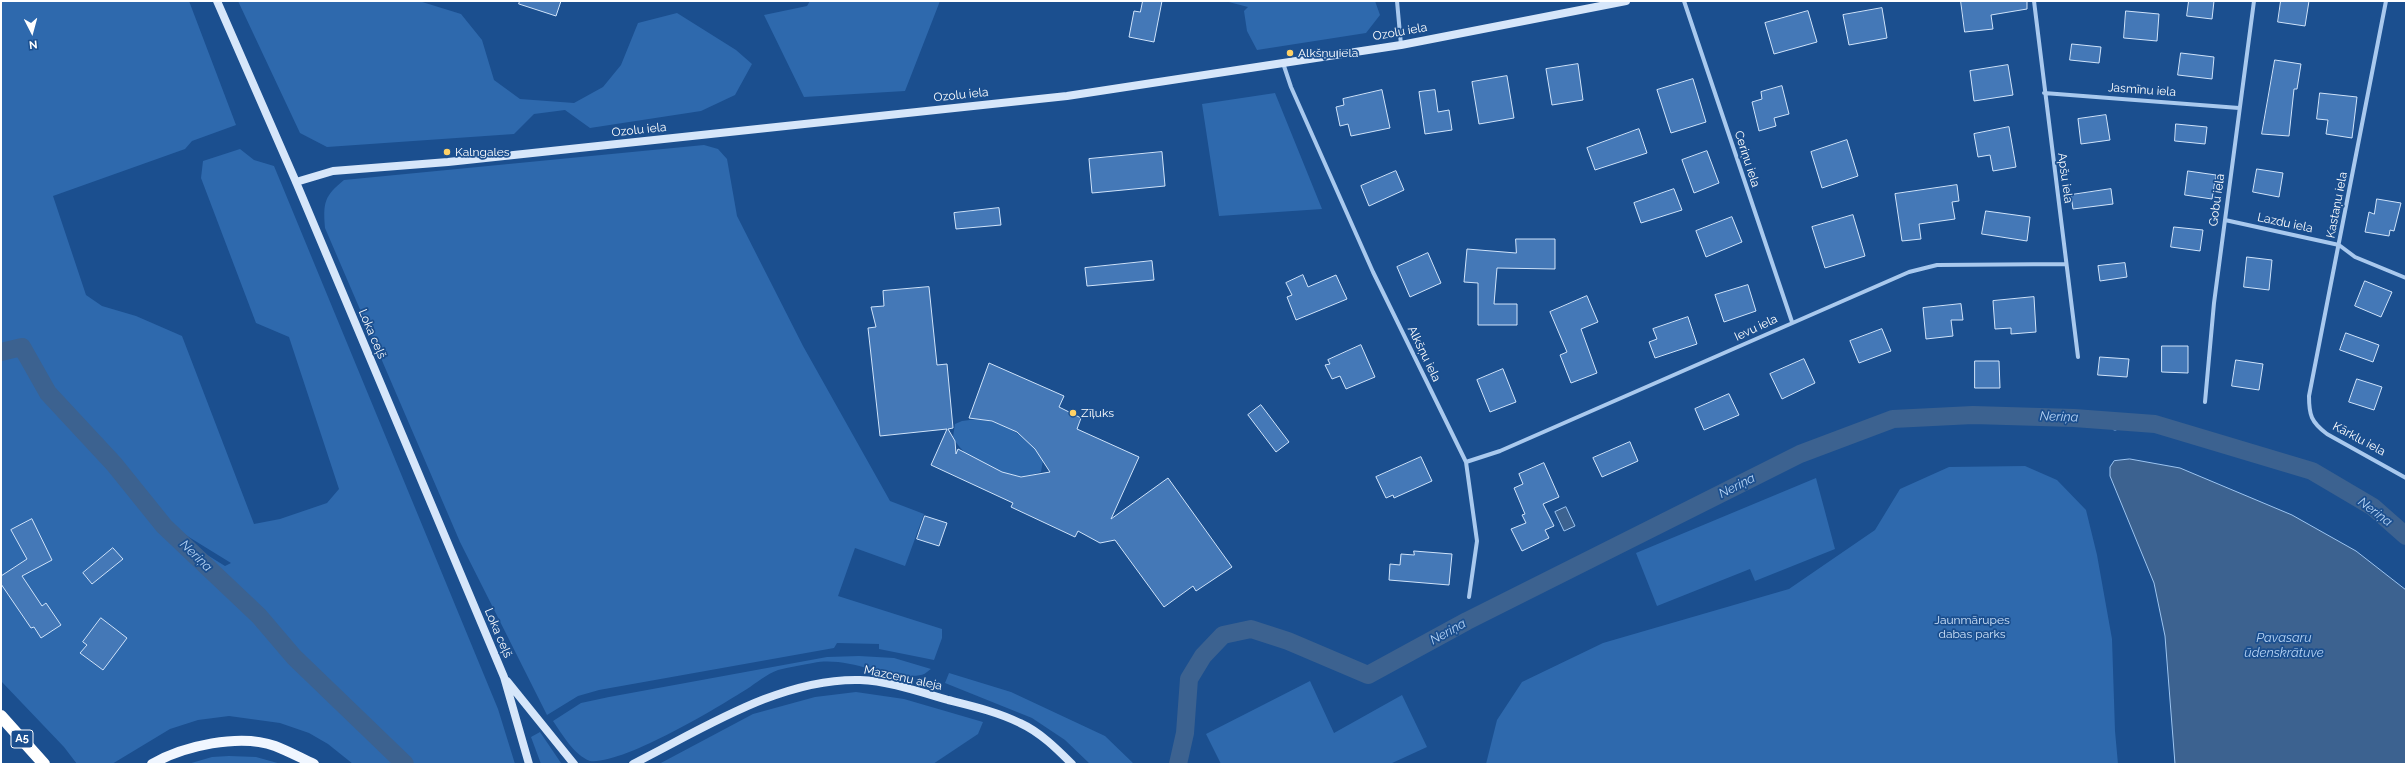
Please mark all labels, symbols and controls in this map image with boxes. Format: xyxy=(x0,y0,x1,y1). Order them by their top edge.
north arrow xyxy=(12,12,52,52)
street label: Ozolu iela xyxy=(1372,20,1428,44)
text: N xyxy=(28,38,38,51)
place label: Alkšņu iela xyxy=(1298,46,1358,60)
marker: Alkšņu iela xyxy=(1285,48,1295,58)
street label: Jasmīnu iela xyxy=(2107,80,2177,100)
street label: Ozolu iela xyxy=(933,85,989,105)
street label: Ozolu iela xyxy=(611,120,667,140)
street label: Ceriņu iela xyxy=(1731,129,1763,189)
place label: Kalngales xyxy=(455,145,510,159)
marker: Kalngales xyxy=(442,147,452,157)
street label: Apšu iela xyxy=(2054,152,2076,204)
street label: Kastaņu iela xyxy=(2324,171,2350,239)
street label: Gobu iela xyxy=(2206,173,2228,227)
street label: Lazdu iela xyxy=(2256,210,2314,236)
street label: Loka ceļš xyxy=(355,307,389,361)
street label: Ievu iela xyxy=(1732,312,1780,344)
street label: Alkšņu iela xyxy=(1404,324,1444,384)
place label: Zīļuks xyxy=(1081,406,1114,420)
marker: Zīļuks xyxy=(1068,408,1078,418)
water label: Neriņa xyxy=(2039,409,2079,425)
street label: Kārklu iela xyxy=(2330,419,2388,459)
water label: Neriņa xyxy=(1716,470,1758,502)
water label: Neriņa xyxy=(2355,494,2395,530)
water label: Neriņa xyxy=(177,537,215,575)
street label: Loka ceļš xyxy=(481,606,515,660)
park label: Jaunmārupes dabas parks xyxy=(1934,613,2010,641)
water label: Neriņa xyxy=(1427,616,1469,648)
water label: Pavasaru ūdenskrātuve xyxy=(2244,630,2324,661)
street label: Mazcenu aleja xyxy=(863,663,943,693)
road number: A5 xyxy=(11,730,33,748)

